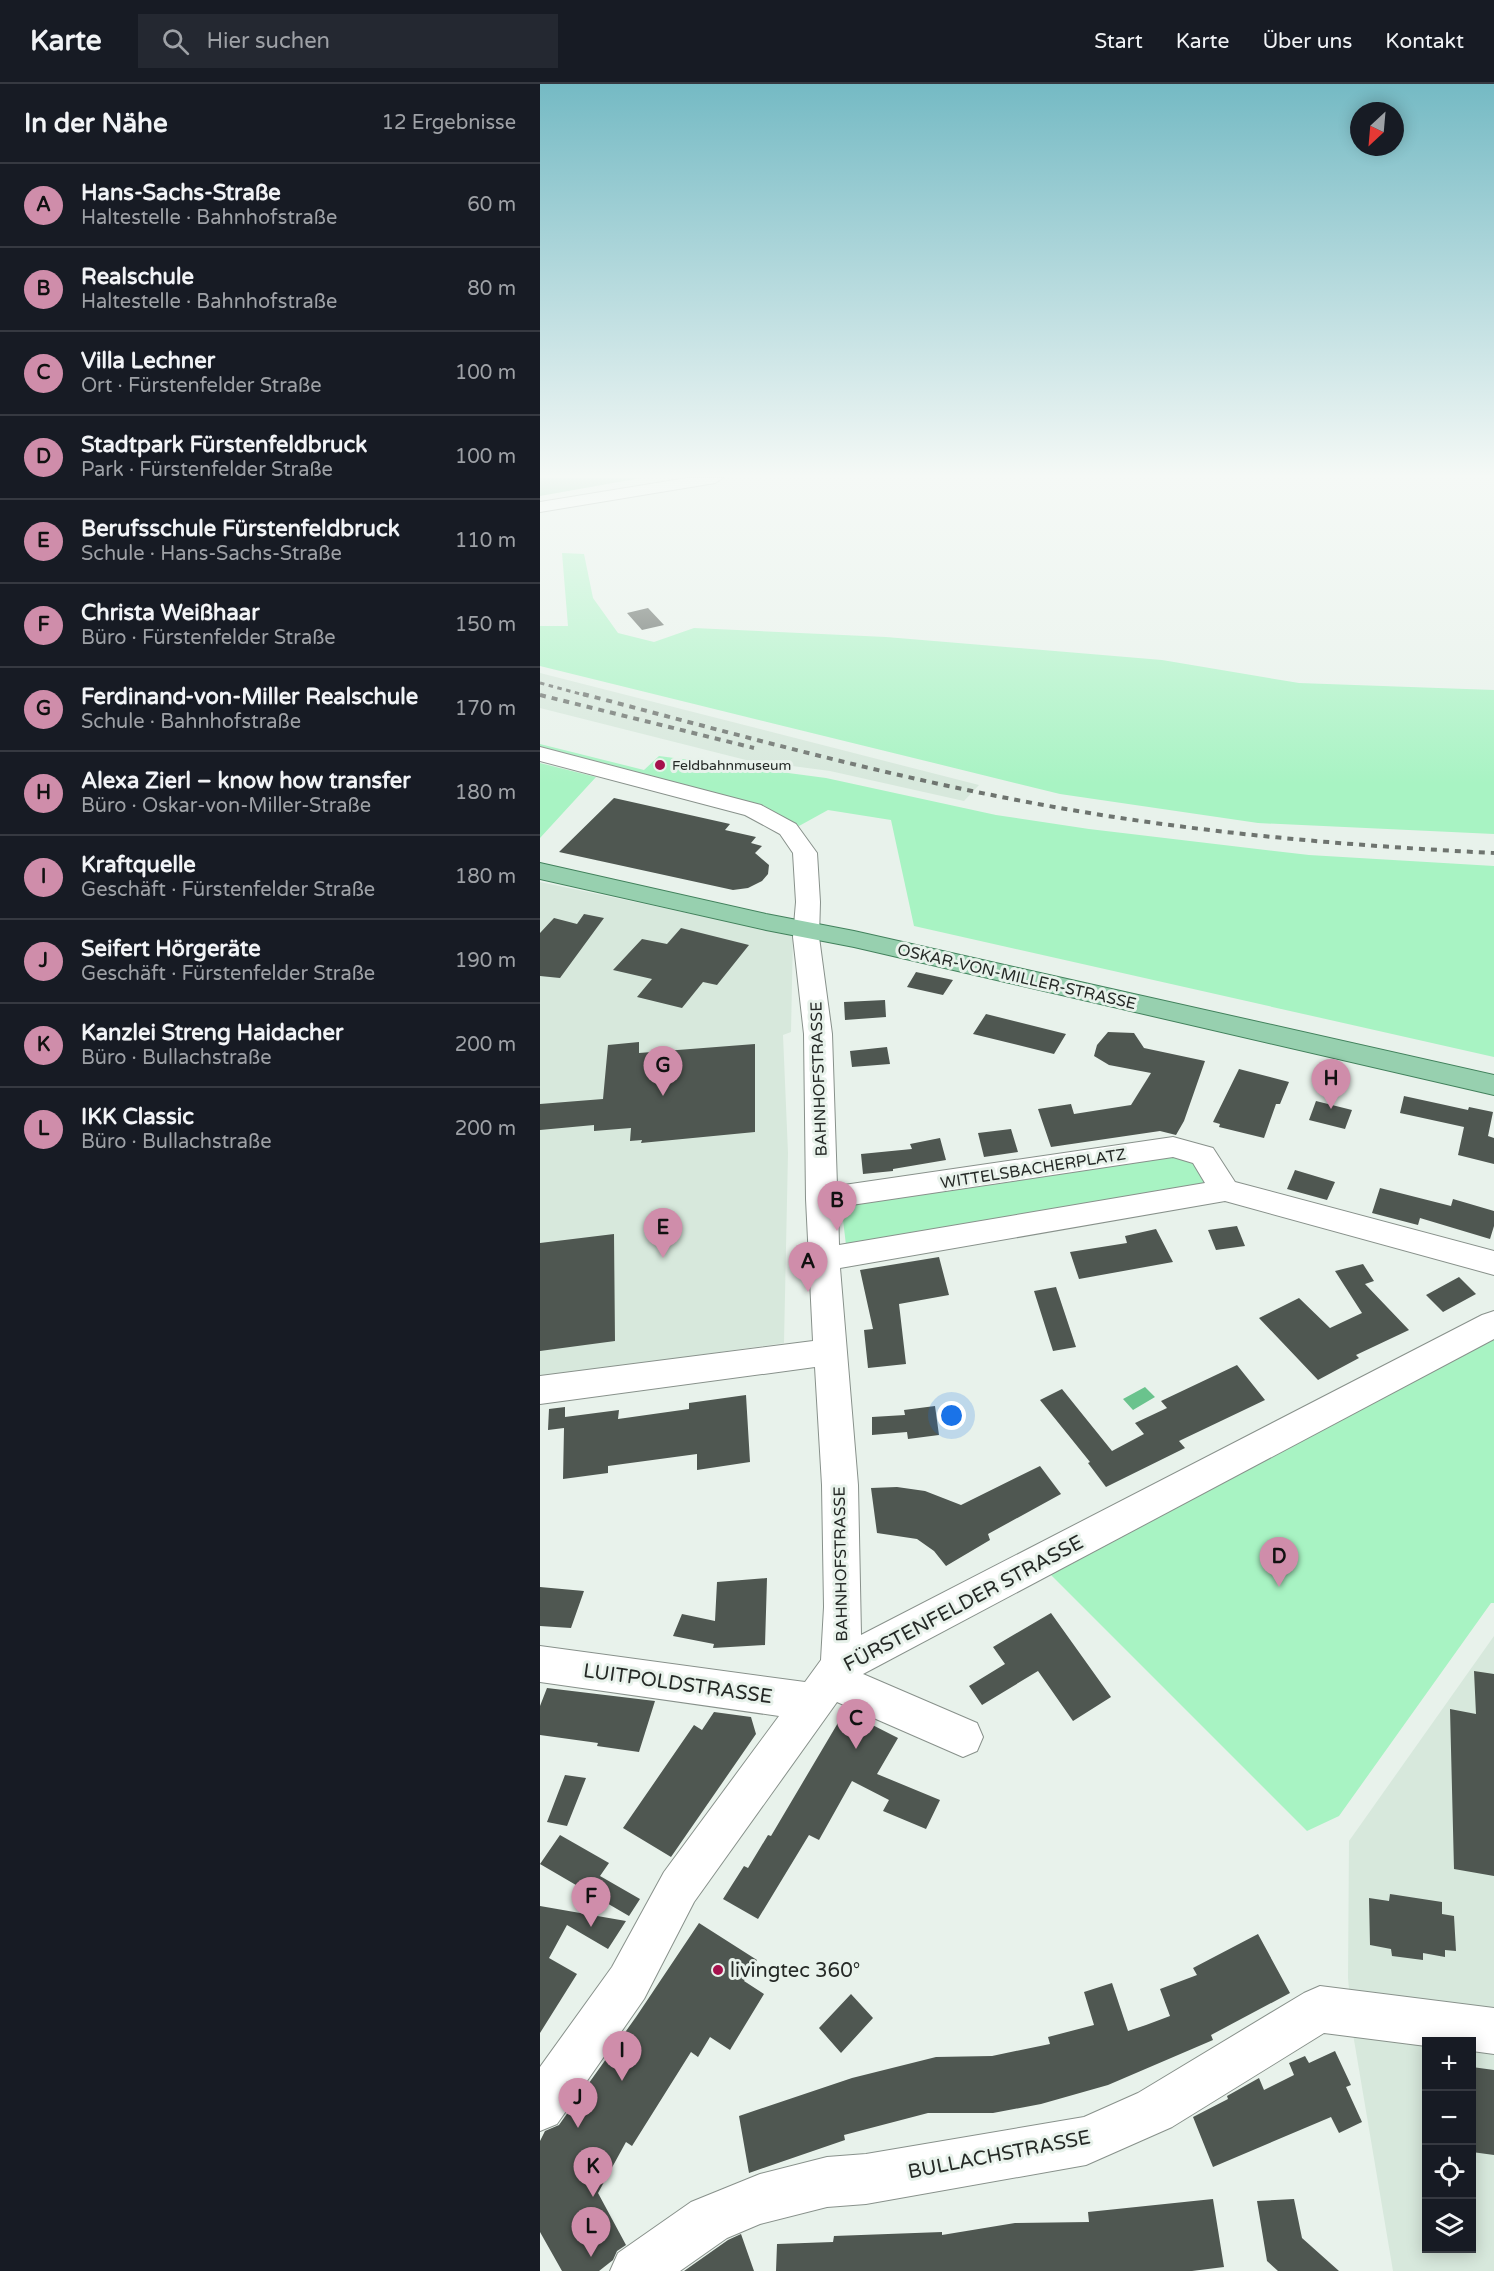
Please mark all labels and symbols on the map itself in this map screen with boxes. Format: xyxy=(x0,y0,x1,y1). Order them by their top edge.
north arrow xyxy=(1350,102,1404,156)
place label: Feldbahnmuseum xyxy=(672,757,791,774)
marker: Feldbahnmuseum xyxy=(653,758,667,772)
street label: OSKAR-VON-MILLER-STRASSE xyxy=(895,940,1138,1014)
street label: BAHNHOFSTRASSE xyxy=(806,1001,832,1157)
pin: G xyxy=(644,1046,682,1096)
pin: H xyxy=(1312,1060,1350,1109)
street label: WITTELSBACHERPLATZ xyxy=(939,1144,1127,1194)
pin: B xyxy=(818,1182,856,1231)
pin: E xyxy=(644,1208,682,1258)
pin: A xyxy=(788,1242,828,1292)
your location xyxy=(937,1401,966,1430)
street label: BAHNHOFSTRASSE xyxy=(830,1486,852,1642)
street label: FÜRSTENFELDER STRASSE xyxy=(839,1529,1087,1677)
pin: D xyxy=(1260,1538,1298,1587)
street label: LUITPOLDSTRASSE xyxy=(582,1659,774,1709)
pin: C xyxy=(836,1700,876,1749)
pin: F xyxy=(572,1878,610,1927)
place label: livingtec 360° xyxy=(730,1959,860,1983)
marker: livingtec 360° xyxy=(711,1963,725,1977)
pin: I xyxy=(602,2032,641,2081)
pin: J xyxy=(558,2078,597,2128)
street label: BULLACHSTRASSE xyxy=(906,2125,1093,2184)
pin: K xyxy=(574,2148,612,2197)
pin: L xyxy=(572,2208,610,2257)

